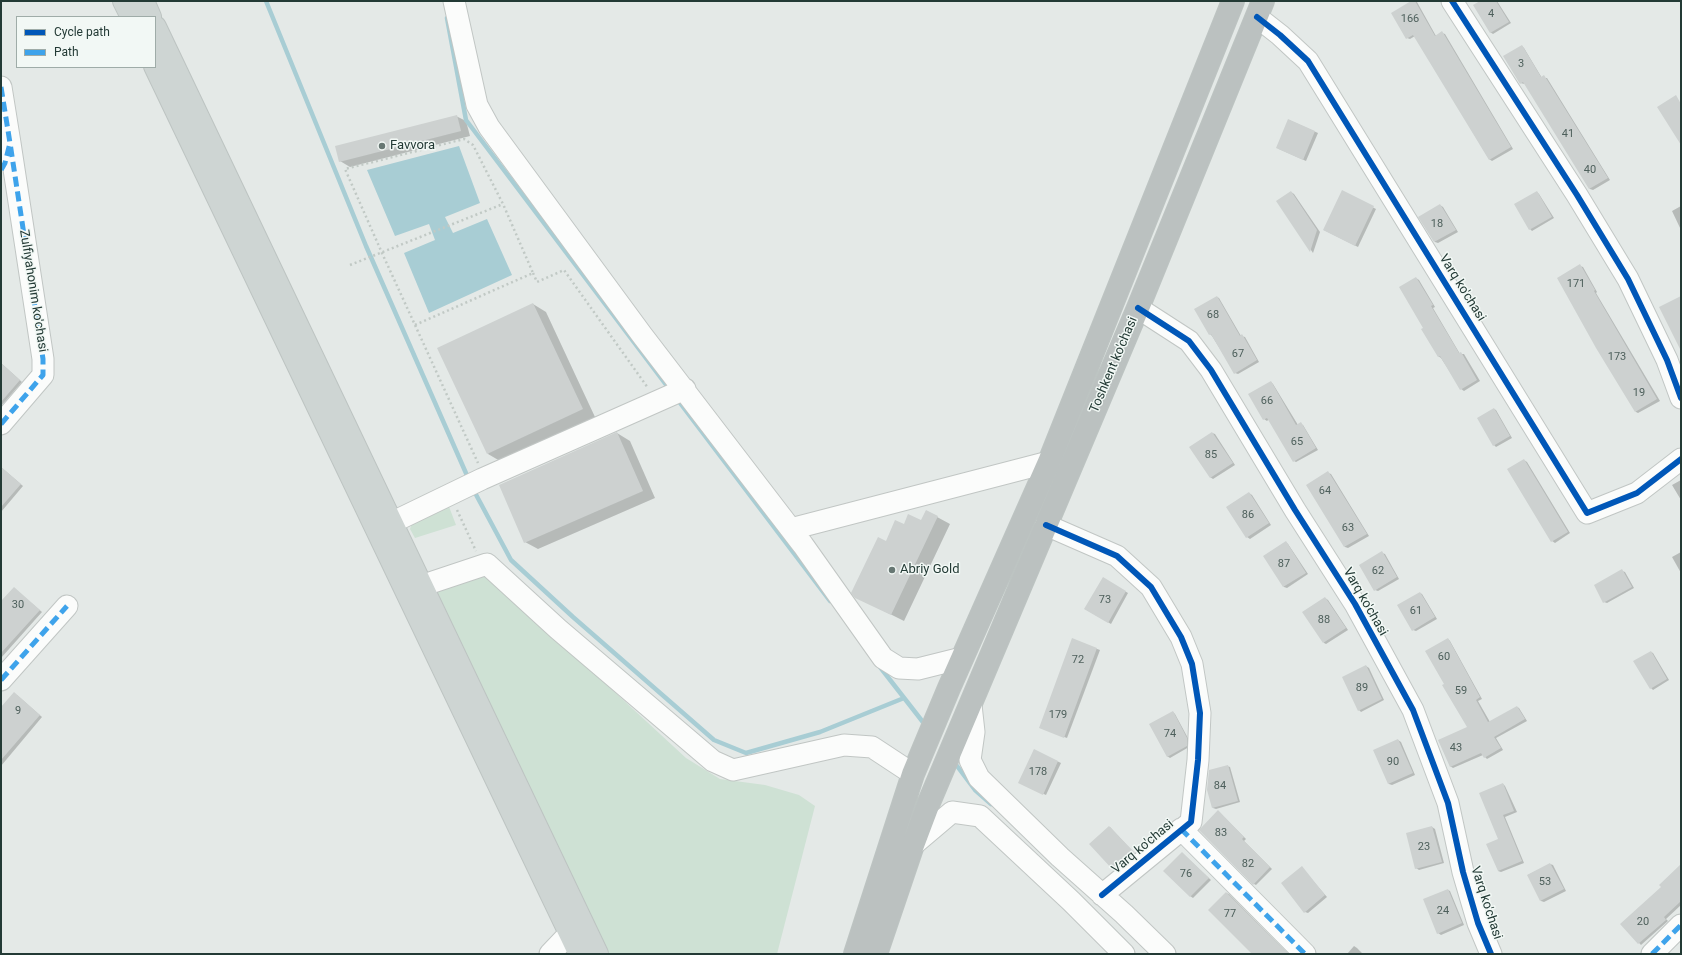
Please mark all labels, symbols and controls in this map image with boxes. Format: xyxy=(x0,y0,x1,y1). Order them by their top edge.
house number: 4 xyxy=(1488,7,1494,21)
house number: 166 xyxy=(1401,12,1419,26)
legend xyxy=(16,16,156,68)
text: Cycle path xyxy=(54,25,110,39)
text: Path xyxy=(54,45,79,59)
house number: 3 xyxy=(1518,57,1524,71)
house number: 41 xyxy=(1562,127,1574,141)
place label: Favvora xyxy=(390,138,435,154)
marker: Favvora xyxy=(377,141,387,151)
house number: 40 xyxy=(1584,163,1596,177)
house number: 18 xyxy=(1431,217,1443,231)
street label: Zulfiyahonim ko'chasi xyxy=(16,229,50,353)
street label: Varq ko'chasi xyxy=(1435,252,1489,324)
house number: 171 xyxy=(1567,277,1585,291)
house number: 68 xyxy=(1207,308,1219,322)
street label: Toshkent ko'chasi xyxy=(1087,315,1141,415)
house number: 67 xyxy=(1232,347,1244,361)
house number: 173 xyxy=(1608,350,1626,364)
house number: 19 xyxy=(1633,386,1645,400)
house number: 66 xyxy=(1261,394,1273,408)
house number: 65 xyxy=(1291,435,1303,449)
house number: 85 xyxy=(1205,448,1217,462)
house number: 64 xyxy=(1319,484,1331,498)
house number: 86 xyxy=(1242,508,1254,522)
house number: 63 xyxy=(1342,521,1354,535)
house number: 87 xyxy=(1278,557,1290,571)
place label: Abriy Gold xyxy=(900,562,959,578)
house number: 62 xyxy=(1372,564,1384,578)
marker: Abriy Gold xyxy=(887,565,897,575)
street label: Varq ko'chasi xyxy=(1339,565,1391,639)
house number: 73 xyxy=(1099,593,1111,607)
house number: 30 xyxy=(12,598,24,612)
house number: 61 xyxy=(1410,604,1422,618)
house number: 88 xyxy=(1318,613,1330,627)
house number: 60 xyxy=(1438,650,1450,664)
house number: 72 xyxy=(1072,653,1084,667)
house number: 89 xyxy=(1356,681,1368,695)
house number: 59 xyxy=(1455,684,1467,698)
house number: 9 xyxy=(15,704,21,718)
house number: 179 xyxy=(1049,708,1067,722)
house number: 74 xyxy=(1164,727,1176,741)
house number: 43 xyxy=(1450,741,1462,755)
house number: 90 xyxy=(1387,755,1399,769)
house number: 178 xyxy=(1029,765,1047,779)
house number: 84 xyxy=(1214,779,1226,793)
street label: Varq ko'chasi xyxy=(1109,817,1177,877)
house number: 83 xyxy=(1215,826,1227,840)
house number: 23 xyxy=(1418,840,1430,854)
house number: 82 xyxy=(1242,857,1254,871)
street label: Varq ko'chasi xyxy=(1467,864,1505,942)
house number: 76 xyxy=(1180,867,1192,881)
house number: 53 xyxy=(1539,875,1551,889)
house number: 24 xyxy=(1437,904,1449,918)
house number: 77 xyxy=(1224,907,1236,921)
house number: 20 xyxy=(1637,915,1649,929)

